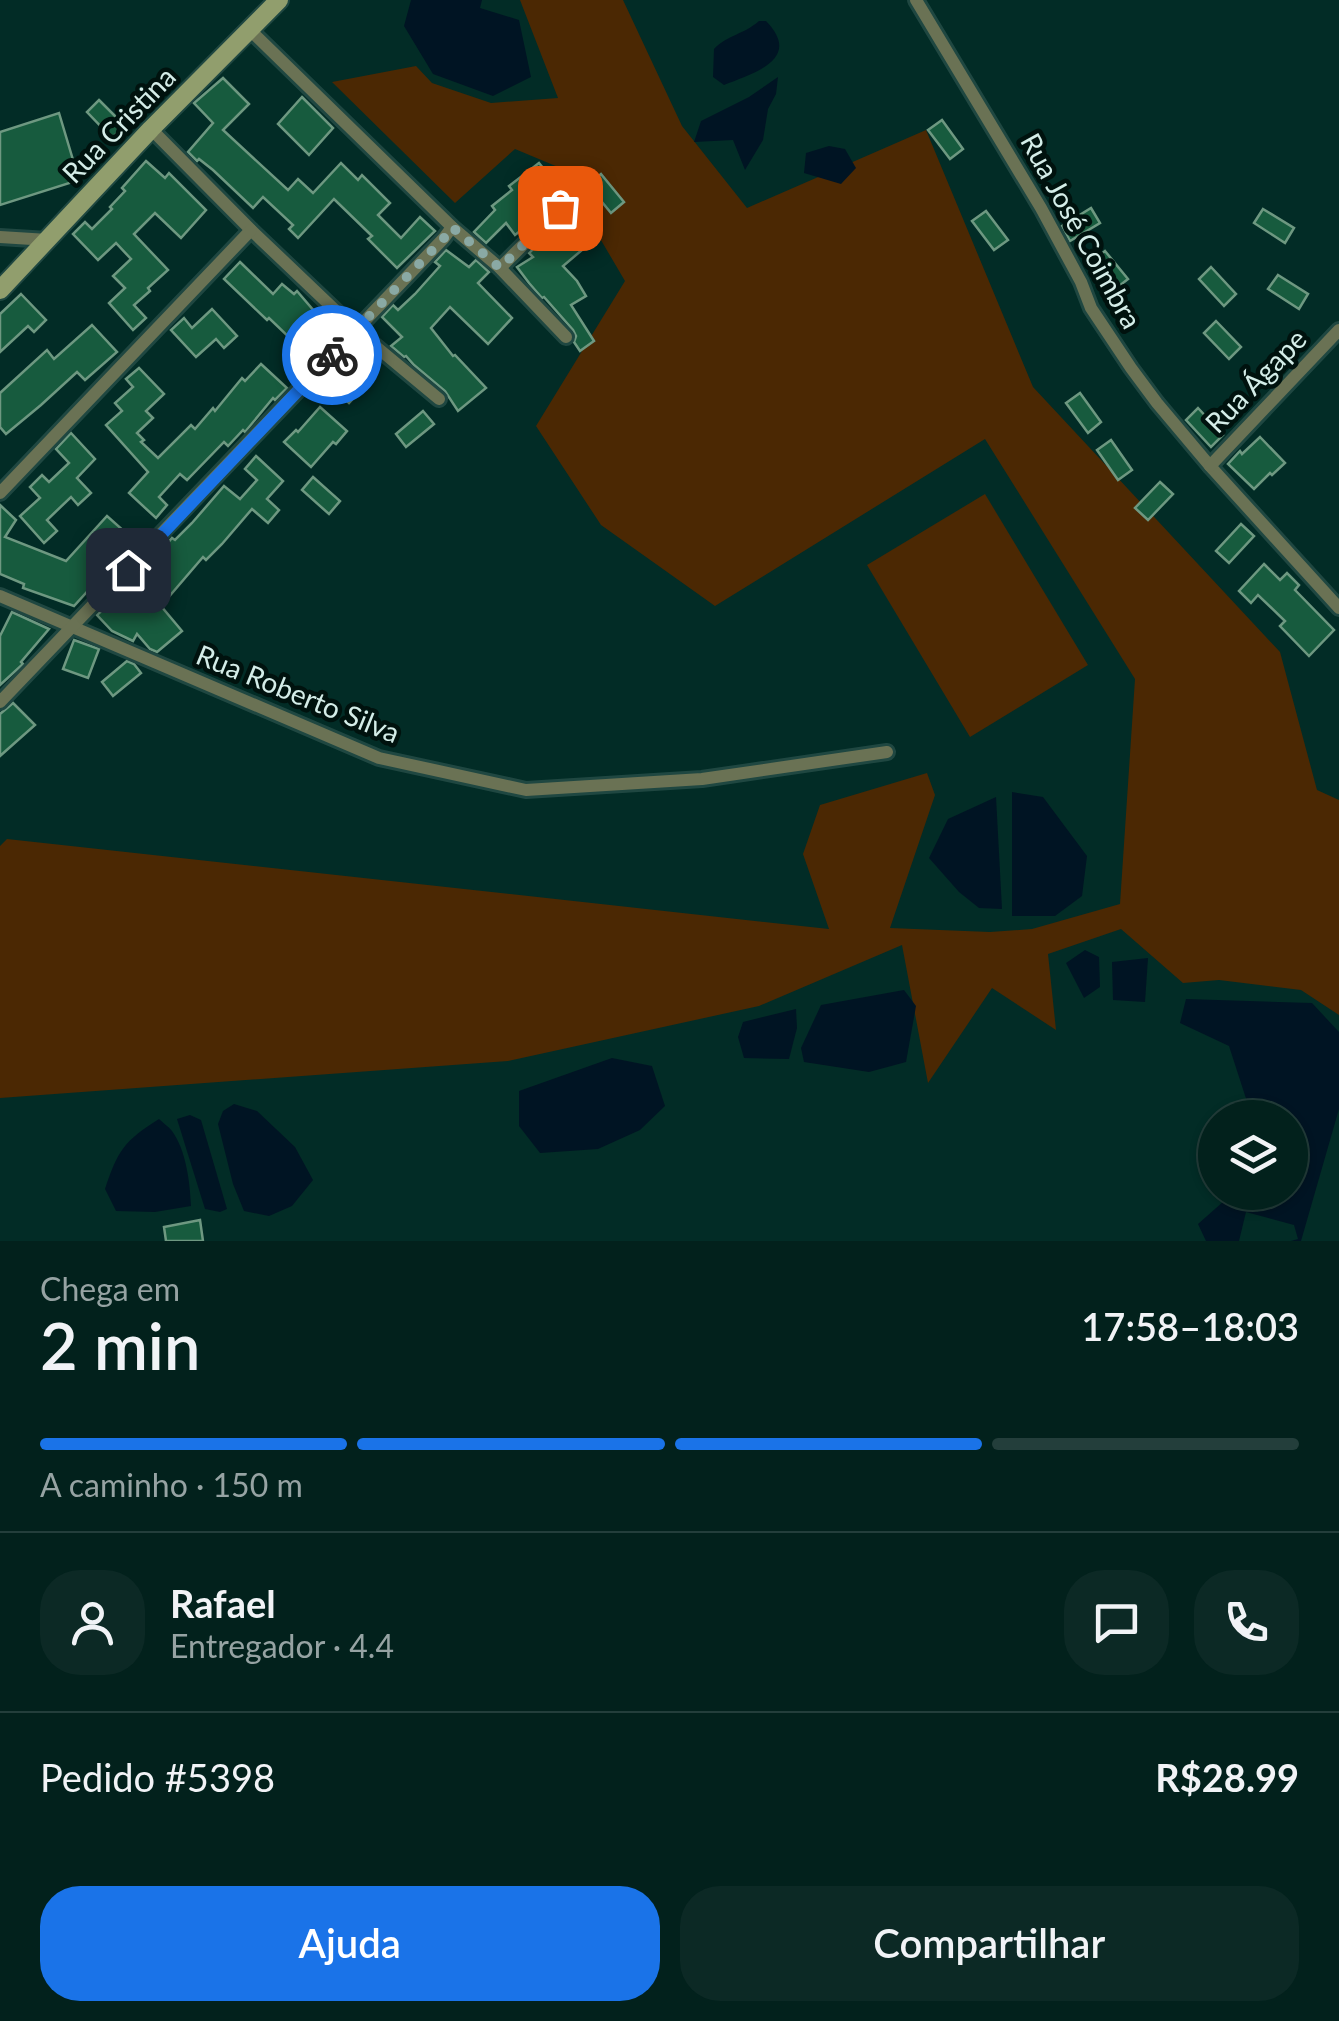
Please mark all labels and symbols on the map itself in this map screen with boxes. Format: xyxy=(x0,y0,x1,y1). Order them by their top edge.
street label: Rua Cristina xyxy=(55,59,182,189)
street label: Rua José Coimbra xyxy=(1014,127,1150,334)
pin xyxy=(518,166,603,251)
courier xyxy=(282,305,382,405)
street label: Rua Ágape xyxy=(1198,322,1313,439)
pin xyxy=(86,528,171,613)
street label: Rua Roberto Silva xyxy=(192,637,405,749)

